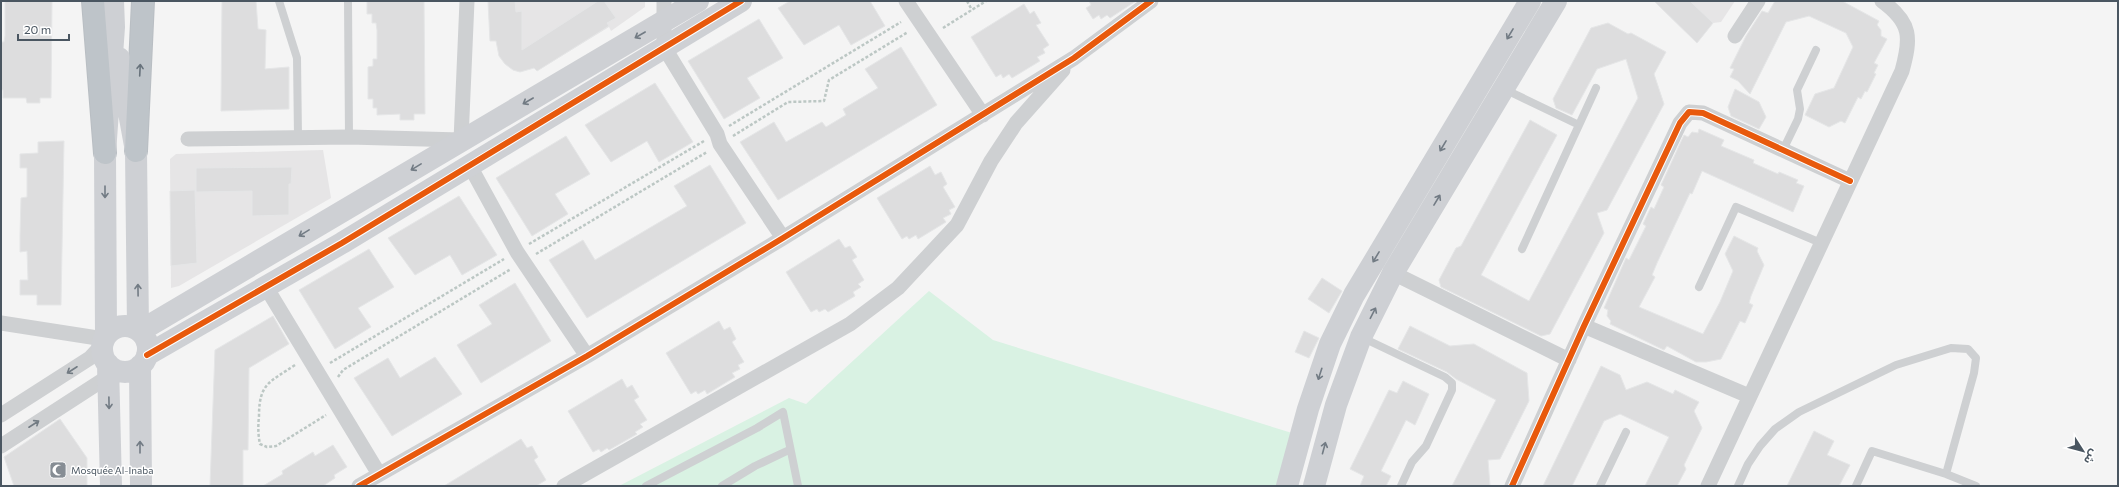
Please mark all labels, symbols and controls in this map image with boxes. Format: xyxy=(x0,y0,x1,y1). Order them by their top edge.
scale bar xyxy=(18,16,69,42)
text: 20 m xyxy=(24,22,51,36)
one-way arrow xyxy=(1506,28,1514,39)
one-way arrow xyxy=(634,32,646,40)
one-way arrow xyxy=(136,64,144,77)
one-way arrow xyxy=(522,97,534,105)
one-way arrow xyxy=(1439,140,1447,151)
one-way arrow xyxy=(410,163,422,171)
one-way arrow xyxy=(101,185,109,198)
one-way arrow xyxy=(1433,194,1441,206)
one-way arrow xyxy=(298,230,310,238)
one-way arrow xyxy=(1372,251,1380,263)
one-way arrow xyxy=(134,284,142,297)
one-way arrow xyxy=(1370,307,1377,319)
one-way arrow xyxy=(66,366,78,374)
one-way arrow xyxy=(1316,367,1323,380)
one-way arrow xyxy=(105,396,113,409)
one-way arrow xyxy=(28,420,40,428)
north arrow xyxy=(2063,431,2103,471)
one-way arrow xyxy=(136,441,144,454)
one-way arrow xyxy=(1321,442,1328,455)
text: ش xyxy=(2081,447,2101,467)
mosque icon: Mosquée Al-Inaba xyxy=(48,460,68,480)
place label: Mosquée Al-Inaba xyxy=(71,464,153,476)

